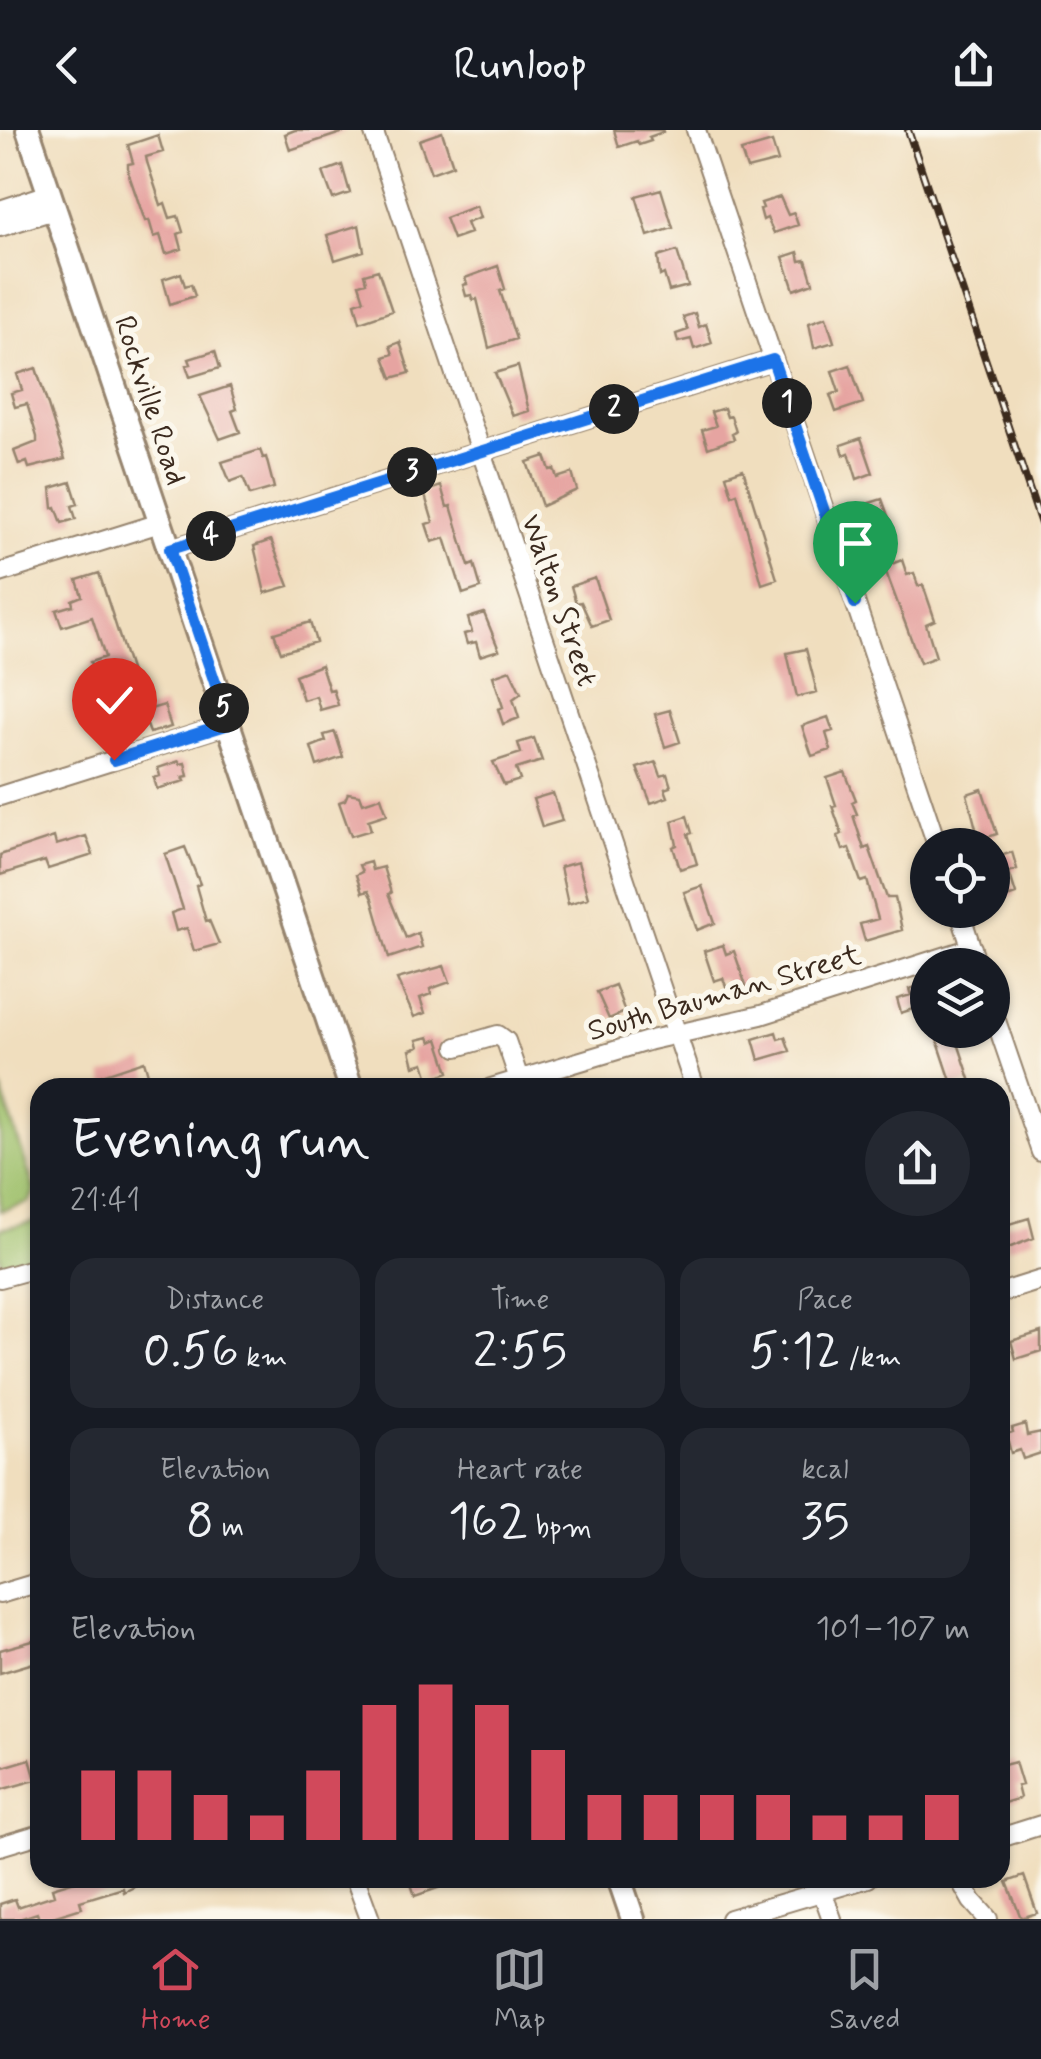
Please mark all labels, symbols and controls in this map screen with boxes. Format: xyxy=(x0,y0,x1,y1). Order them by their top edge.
text: Runloop xyxy=(453,36,588,95)
icon: back xyxy=(40,38,95,93)
icon: share xyxy=(946,38,1001,93)
street label: Rockville Road xyxy=(104,311,195,490)
pin: 1 xyxy=(762,378,812,428)
pin: 2 xyxy=(589,384,639,434)
text: 1 xyxy=(781,384,793,421)
text: 2 xyxy=(607,390,621,427)
pin: 3 xyxy=(387,447,437,497)
text: 3 xyxy=(406,453,418,490)
pin xyxy=(813,501,898,604)
street label: Walton Street xyxy=(511,509,606,692)
pin: 4 xyxy=(186,511,236,561)
icon: arrive xyxy=(828,516,883,571)
text: 4 xyxy=(203,517,219,554)
pin xyxy=(72,658,157,761)
icon: check xyxy=(87,673,142,728)
pin: 5 xyxy=(199,683,249,733)
text: 5 xyxy=(216,689,232,726)
map controls xyxy=(910,828,1010,1048)
button: locate xyxy=(910,828,1010,928)
street label: South Bauman Street xyxy=(583,936,866,1051)
button: layers xyxy=(910,948,1010,1048)
text: Evening run xyxy=(70,1106,370,1178)
button: share xyxy=(865,1111,970,1216)
text: 21:41 xyxy=(70,1180,140,1222)
text: Distance xyxy=(166,1282,264,1319)
text: Time xyxy=(491,1282,549,1319)
text: Pace xyxy=(797,1282,853,1319)
text: 0.56 xyxy=(143,1319,239,1385)
text: 2:55 xyxy=(473,1319,567,1385)
text: 5:12 xyxy=(749,1319,841,1385)
text: km xyxy=(239,1340,287,1377)
text: /km xyxy=(841,1340,901,1377)
text: Elevation xyxy=(160,1452,270,1489)
text: Heart rate xyxy=(457,1452,583,1489)
text: kcal xyxy=(801,1452,849,1489)
text: 8 xyxy=(186,1489,214,1555)
text: 162 xyxy=(448,1489,528,1555)
text: 35 xyxy=(800,1489,850,1555)
text: m xyxy=(214,1510,244,1547)
text: bpm xyxy=(528,1510,592,1547)
text: Elevation xyxy=(70,1608,196,1650)
text: 101–107 m xyxy=(816,1608,970,1650)
tab: Home xyxy=(141,1942,211,2039)
tab: Map xyxy=(492,1942,547,2039)
tab: Saved xyxy=(829,1942,900,2039)

